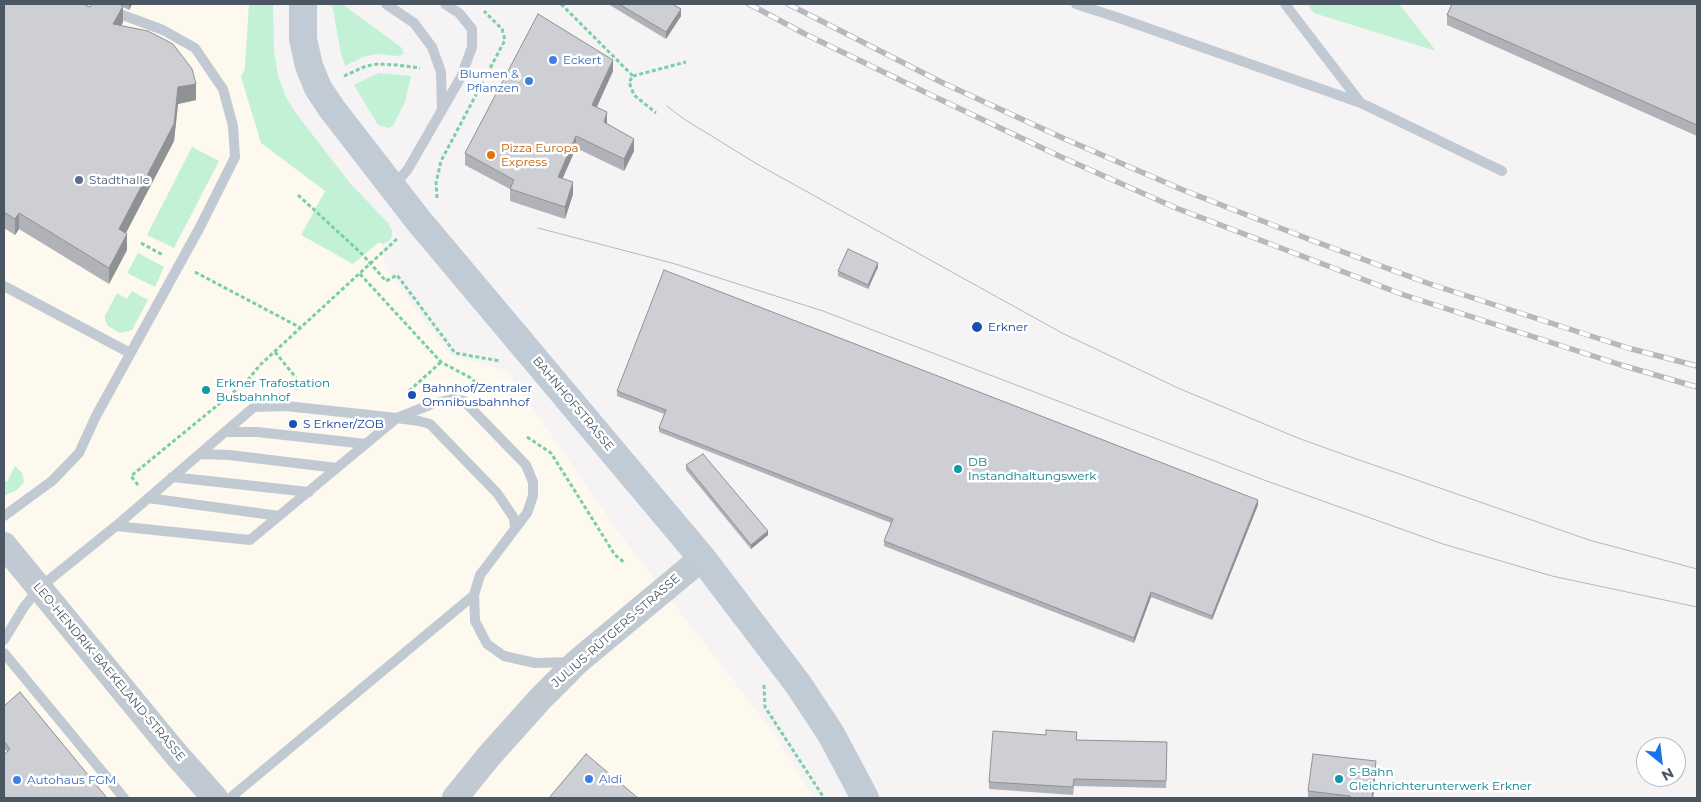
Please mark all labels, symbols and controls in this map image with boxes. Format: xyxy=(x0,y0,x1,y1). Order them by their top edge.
place label: Eckert xyxy=(563,53,602,67)
marker: Eckert xyxy=(547,54,559,66)
place label: Blumen & Pflanzen xyxy=(459,67,519,95)
marker: Blumen & Pflanzen xyxy=(523,75,535,87)
place label: Pizza Europa Express xyxy=(501,141,579,169)
marker: Pizza Europa Express xyxy=(485,149,497,161)
place label: Stadthalle xyxy=(89,173,150,187)
marker: Stadthalle xyxy=(73,174,85,186)
marker: Erkner xyxy=(970,320,984,334)
place label: Erkner xyxy=(988,320,1028,334)
street label: BAHNHOFSTRASSE xyxy=(529,354,617,454)
place label: Erkner Trafostation Busbahnhof xyxy=(216,376,330,404)
place label: Bahnhof/Zentraler Omnibusbahnhof xyxy=(422,381,532,409)
marker: Erkner Trafostation Busbahnhof xyxy=(200,384,212,396)
marker: Bahnhof/Zentraler Omnibusbahnhof xyxy=(406,389,418,401)
place label: S Erkner/ZOB xyxy=(303,417,384,431)
marker: S Erkner/ZOB xyxy=(287,418,299,430)
place label: DB Instandhaltungswerk xyxy=(968,455,1096,483)
marker: DB Instandhaltungswerk xyxy=(952,463,964,475)
street label: JULIUS-RÜTGERS-STRASSE xyxy=(549,571,683,691)
street label: LEO-HENDRIK-BAEKELAND-STRASSE xyxy=(30,580,188,764)
north arrow xyxy=(1636,737,1686,787)
text: N xyxy=(1658,764,1677,785)
place label: S-Bahn Gleichrichterunterwerk Erkner xyxy=(1349,765,1532,793)
place label: Aldi xyxy=(599,772,622,786)
place label: Autohaus FGM xyxy=(27,773,116,787)
marker: Aldi xyxy=(583,773,595,785)
marker: S-Bahn Gleichrichterunterwerk Erkner xyxy=(1333,773,1345,785)
marker: Autohaus FGM xyxy=(11,774,23,786)

